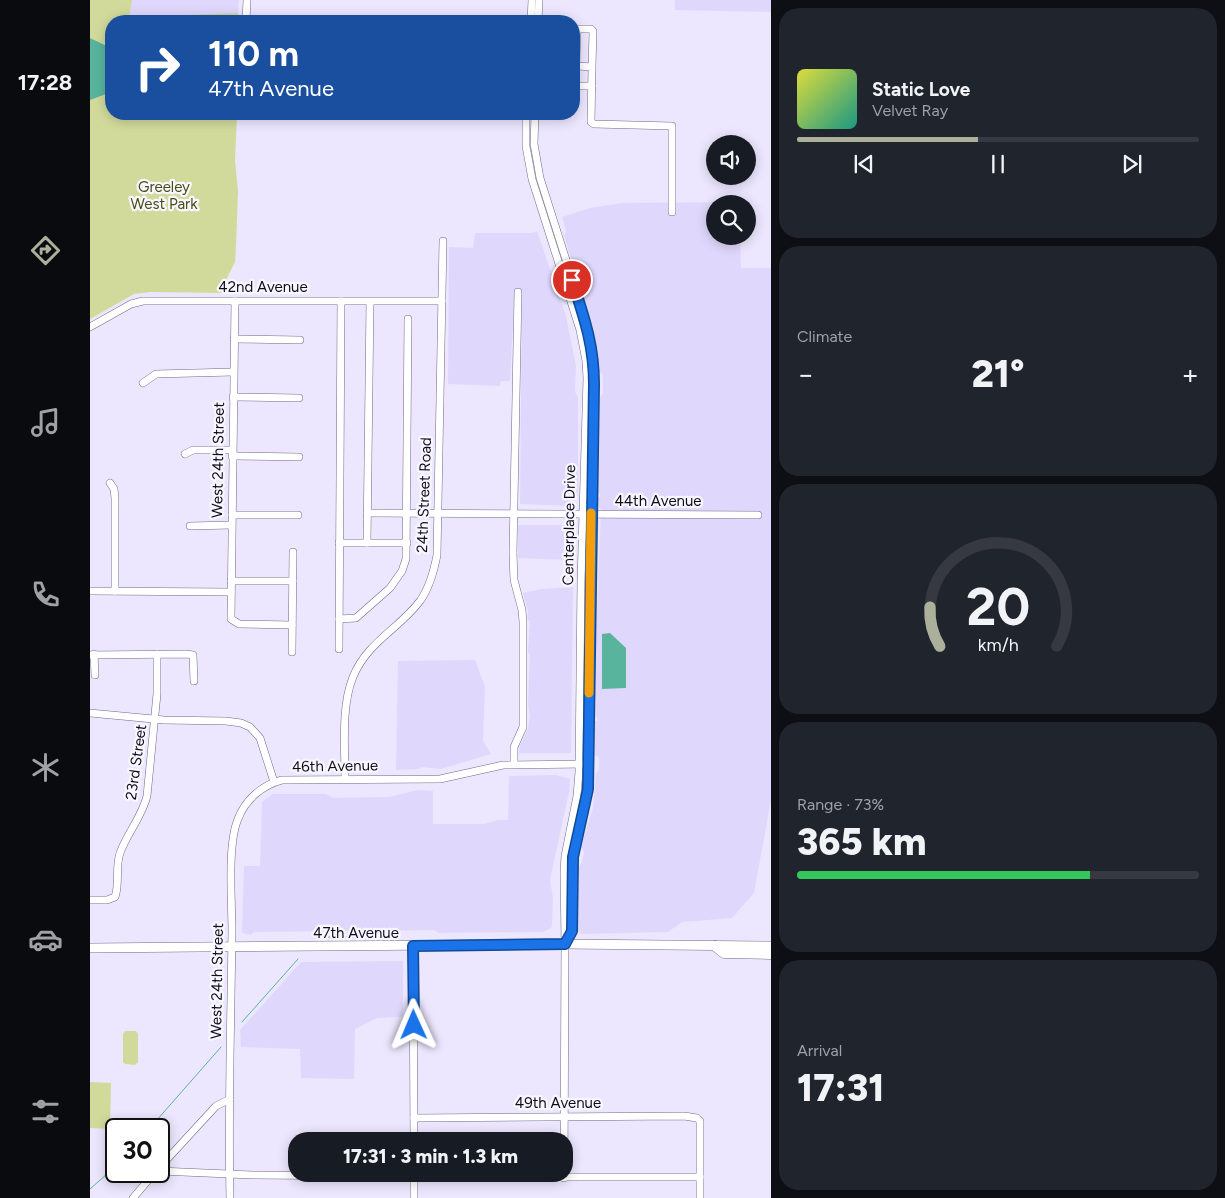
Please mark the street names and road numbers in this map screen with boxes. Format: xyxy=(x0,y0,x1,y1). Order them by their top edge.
street label: 42nd Avenue xyxy=(218,278,308,296)
street label: West 24th Street xyxy=(208,402,228,518)
street label: 24th Street Road xyxy=(413,437,435,553)
street label: Centerplace Drive xyxy=(559,464,579,586)
street label: 44th Avenue xyxy=(614,492,702,510)
street label: 23rd Street xyxy=(122,723,150,801)
street label: 46th Avenue xyxy=(292,756,378,776)
street label: West 24th Street xyxy=(207,923,227,1039)
street label: 47th Avenue xyxy=(313,924,399,942)
street label: 49th Avenue xyxy=(515,1094,601,1112)

